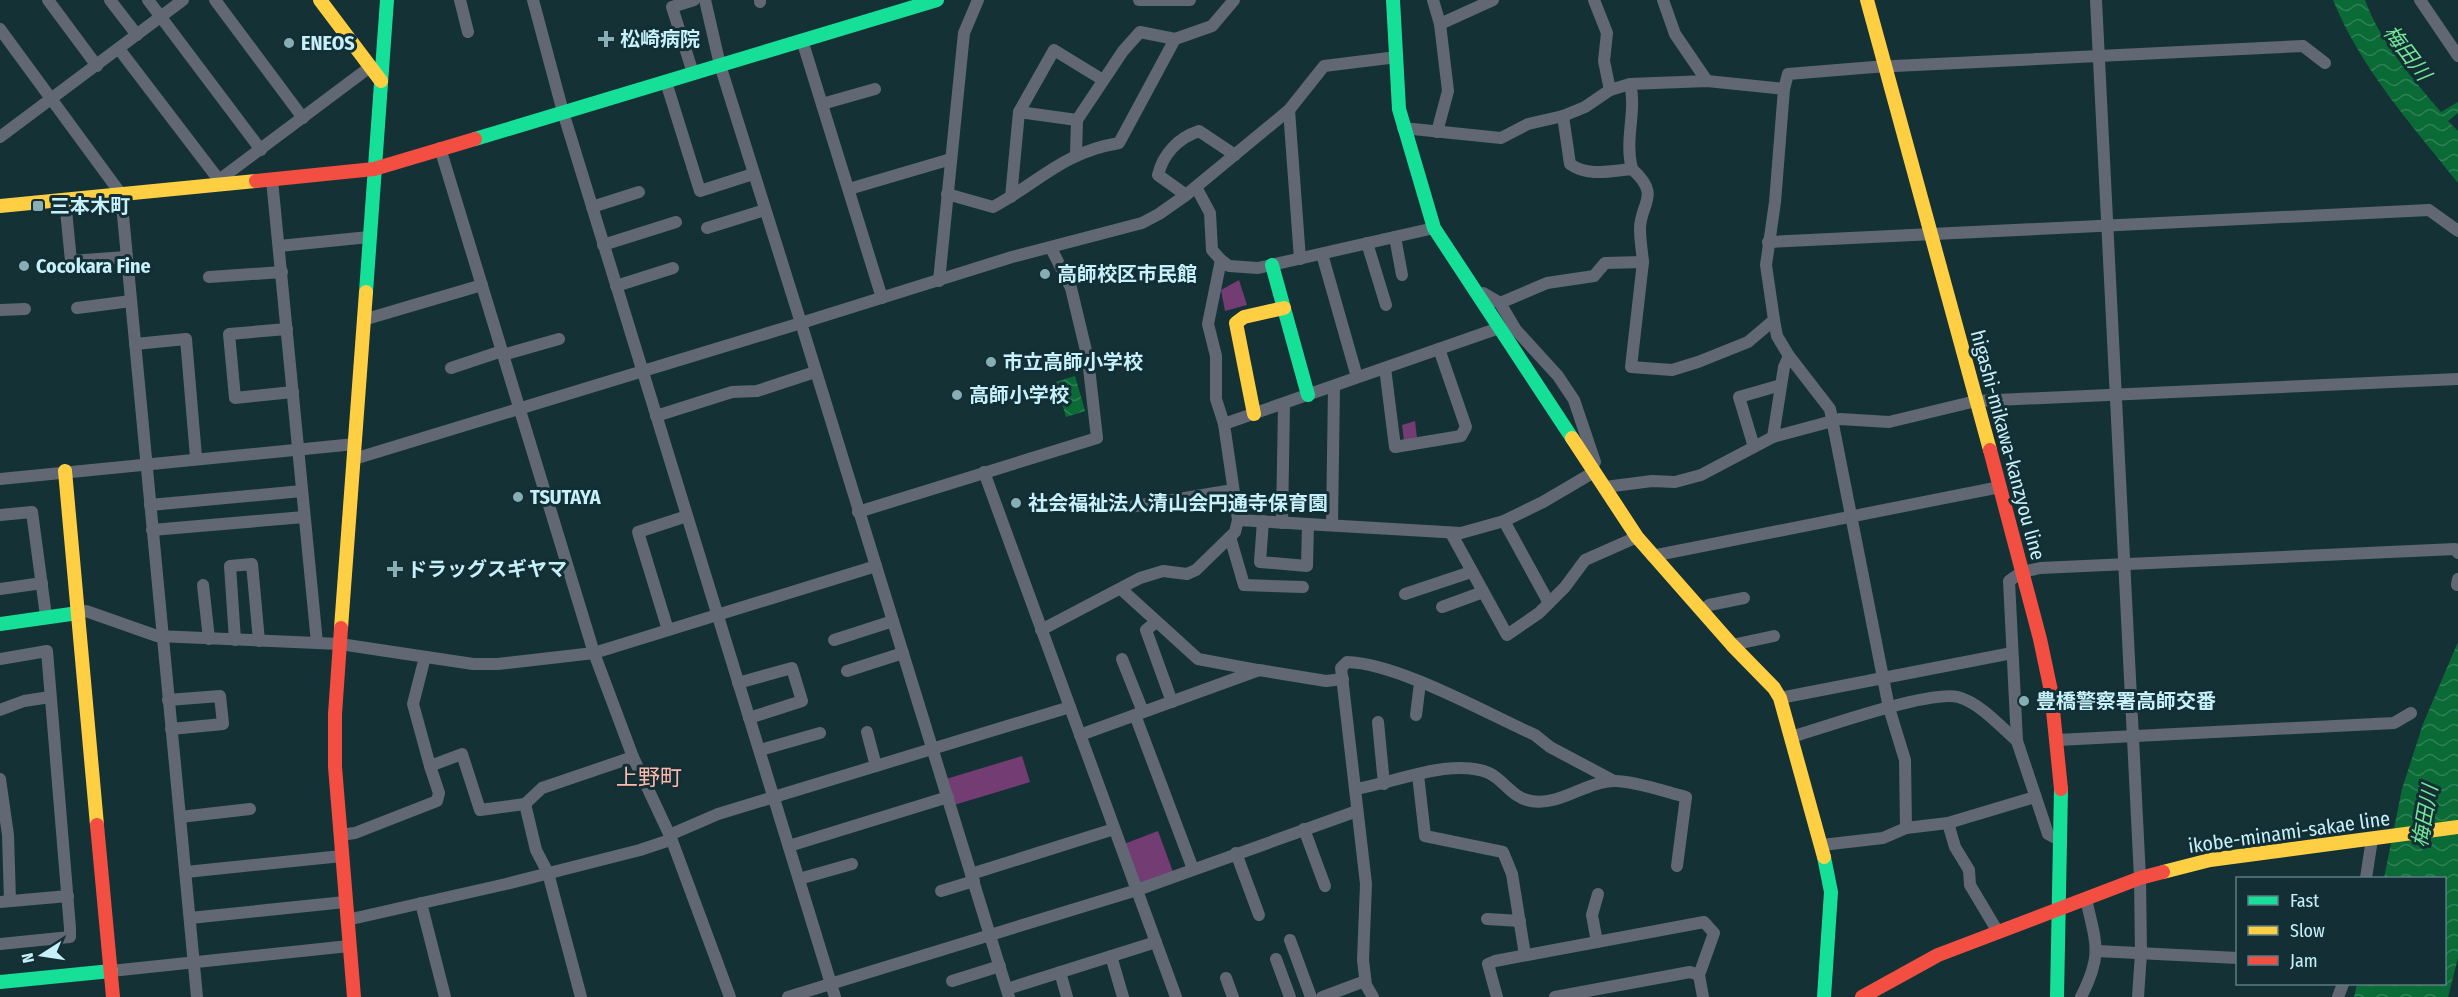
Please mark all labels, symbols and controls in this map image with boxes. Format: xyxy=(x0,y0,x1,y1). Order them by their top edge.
water label: 梅田川 xyxy=(2378,20,2438,88)
place label: 松崎病院 xyxy=(620,27,700,51)
marker: 松崎病院 xyxy=(597,30,615,48)
place label: ENEOS xyxy=(301,31,355,55)
marker: ENEOS xyxy=(282,36,296,50)
place label: 三本木町 xyxy=(50,194,130,218)
marker: 三本木町 xyxy=(31,199,45,213)
place label: Cocokara Fine xyxy=(36,254,151,278)
marker: Cocokara Fine xyxy=(17,259,31,273)
place label: 高師校区市民館 xyxy=(1057,262,1197,286)
marker: 高師校区市民館 xyxy=(1038,267,1052,281)
street label: higashi-mikawa-kanzyou line xyxy=(1966,327,2050,563)
place label: 市立高師小学校 xyxy=(1003,350,1143,374)
marker: 市立高師小学校 xyxy=(984,355,998,369)
place label: 高師小学校 xyxy=(969,383,1069,407)
marker: 高師小学校 xyxy=(950,388,964,402)
place label: TSUTAYA xyxy=(530,485,602,509)
marker: TSUTAYA xyxy=(511,490,525,504)
place label: 社会福祉法人清山会円通寺保育園 xyxy=(1028,491,1328,515)
marker: 社会福祉法人清山会円通寺保育園 xyxy=(1009,496,1023,510)
place label: ドラッグスギヤマ xyxy=(407,557,567,581)
marker: ドラッグスギヤマ xyxy=(388,562,402,576)
place label: 豊橋警察署高師交番 xyxy=(2036,689,2216,713)
marker: 豊橋警察署高師交番 xyxy=(2017,694,2031,708)
district label: 上野町 xyxy=(616,764,682,791)
water label: 梅田川 xyxy=(2407,781,2444,849)
street label: ikobe-minami-sakae line xyxy=(2187,806,2391,858)
legend xyxy=(2236,877,2446,985)
text: Fast xyxy=(2290,890,2319,912)
text: Slow xyxy=(2290,920,2325,942)
north arrow xyxy=(12,925,72,985)
text: Jam xyxy=(2290,950,2318,972)
text: N xyxy=(18,951,38,965)

